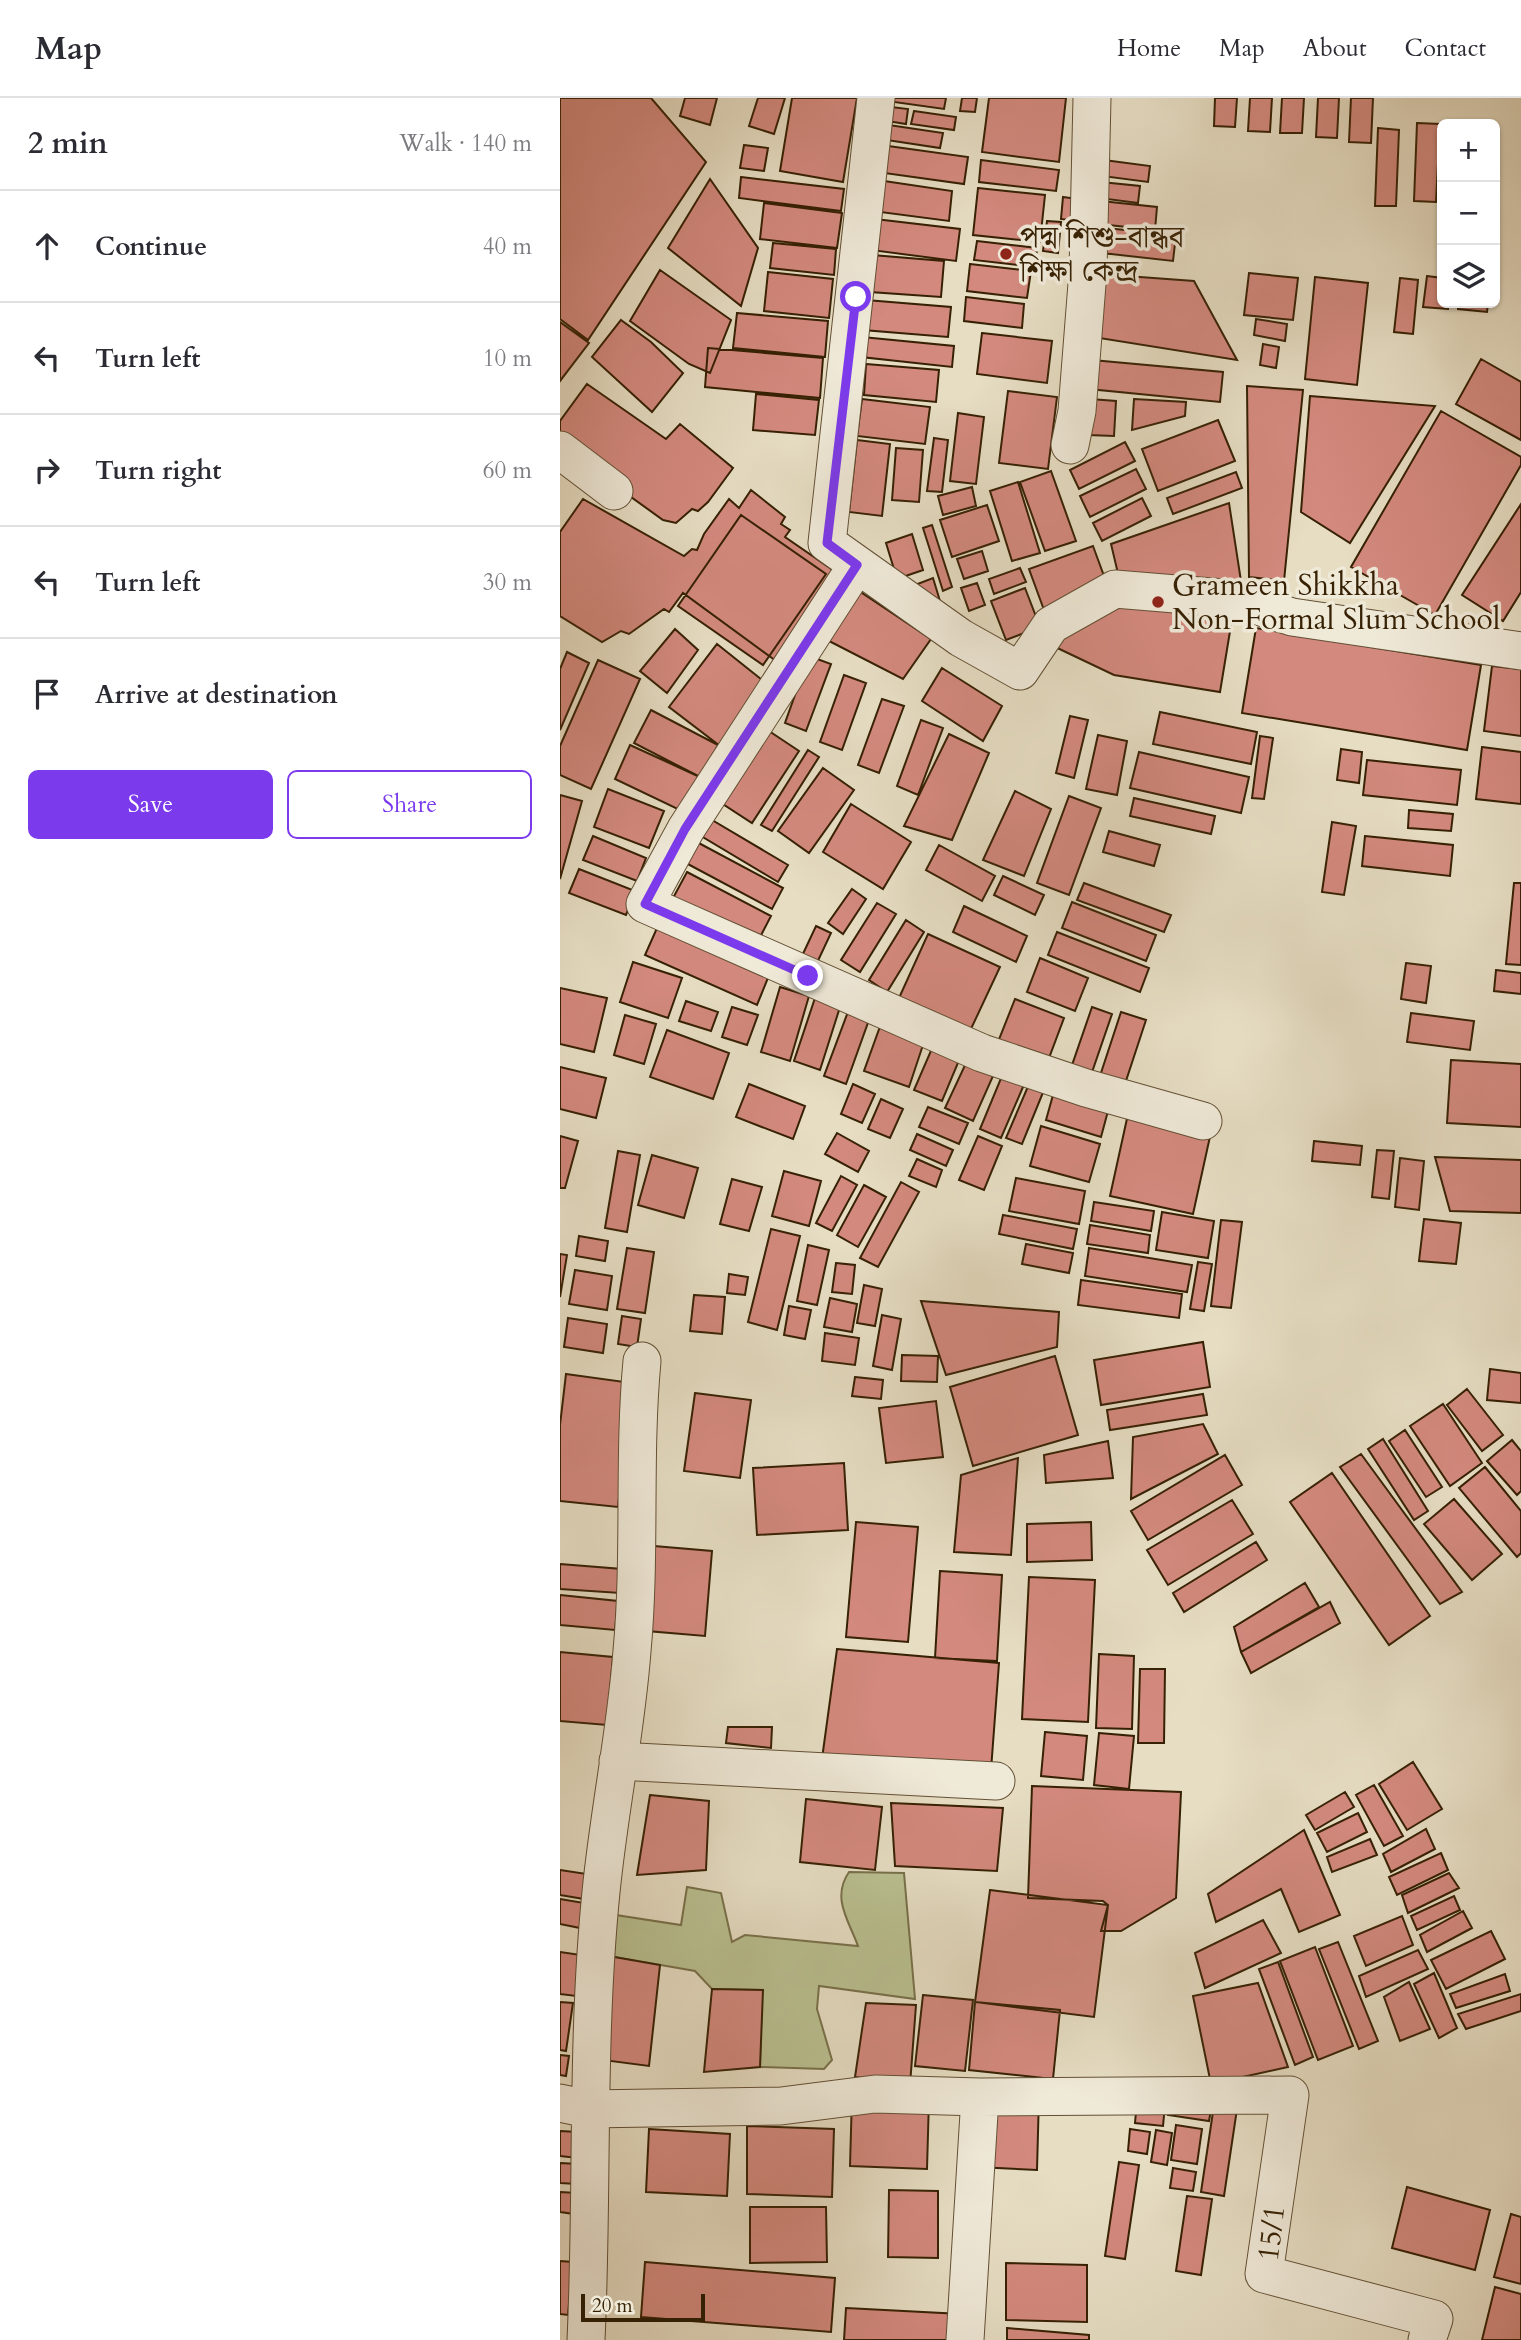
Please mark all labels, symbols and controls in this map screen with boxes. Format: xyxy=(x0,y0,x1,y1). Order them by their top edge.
text: Map xyxy=(35,26,102,71)
text: Home xyxy=(1117,32,1181,65)
text: Map xyxy=(1219,32,1265,65)
text: About xyxy=(1303,32,1367,65)
text: Contact xyxy=(1405,32,1486,65)
map controls xyxy=(1437,119,1500,308)
button: + xyxy=(1437,119,1500,182)
text: 2 min xyxy=(28,123,108,164)
text: Walk · 140 m xyxy=(399,128,532,159)
button: − xyxy=(1437,182,1500,245)
place label: পদ্ম শিশু-বান্ধব শিক্ষা কেন্দ্র xyxy=(1019,217,1186,292)
icon: ahead xyxy=(28,227,66,265)
text: Continue xyxy=(95,229,207,264)
text: 40 m xyxy=(483,231,532,262)
button: layers xyxy=(1437,245,1500,308)
marker: পদ্ম শিশু-বান্ধব শিক্ষা কেন্দ্র xyxy=(998,246,1014,262)
route start xyxy=(840,281,871,312)
icon: left xyxy=(28,339,66,377)
text: Turn left xyxy=(95,341,200,376)
text: 10 m xyxy=(483,343,532,374)
icon: right xyxy=(28,451,66,489)
text: Turn right xyxy=(95,453,222,488)
text: 60 m xyxy=(483,455,532,486)
icon: left xyxy=(28,563,66,601)
text: Turn left xyxy=(95,565,200,600)
place label: Grameen Shikkha Non-Formal Slum School xyxy=(1172,565,1501,640)
text: 30 m xyxy=(483,567,532,598)
marker: Grameen Shikkha Non-Formal Slum School xyxy=(1150,594,1166,610)
icon: arrive xyxy=(28,675,66,713)
text: Arrive at destination xyxy=(95,677,338,712)
button: Save xyxy=(28,770,273,839)
button: Share xyxy=(287,770,532,839)
route end xyxy=(792,960,823,991)
street label: 15/1 xyxy=(1248,2203,1295,2263)
scale bar xyxy=(581,2291,705,2323)
text: 20 m xyxy=(592,2293,633,2319)

